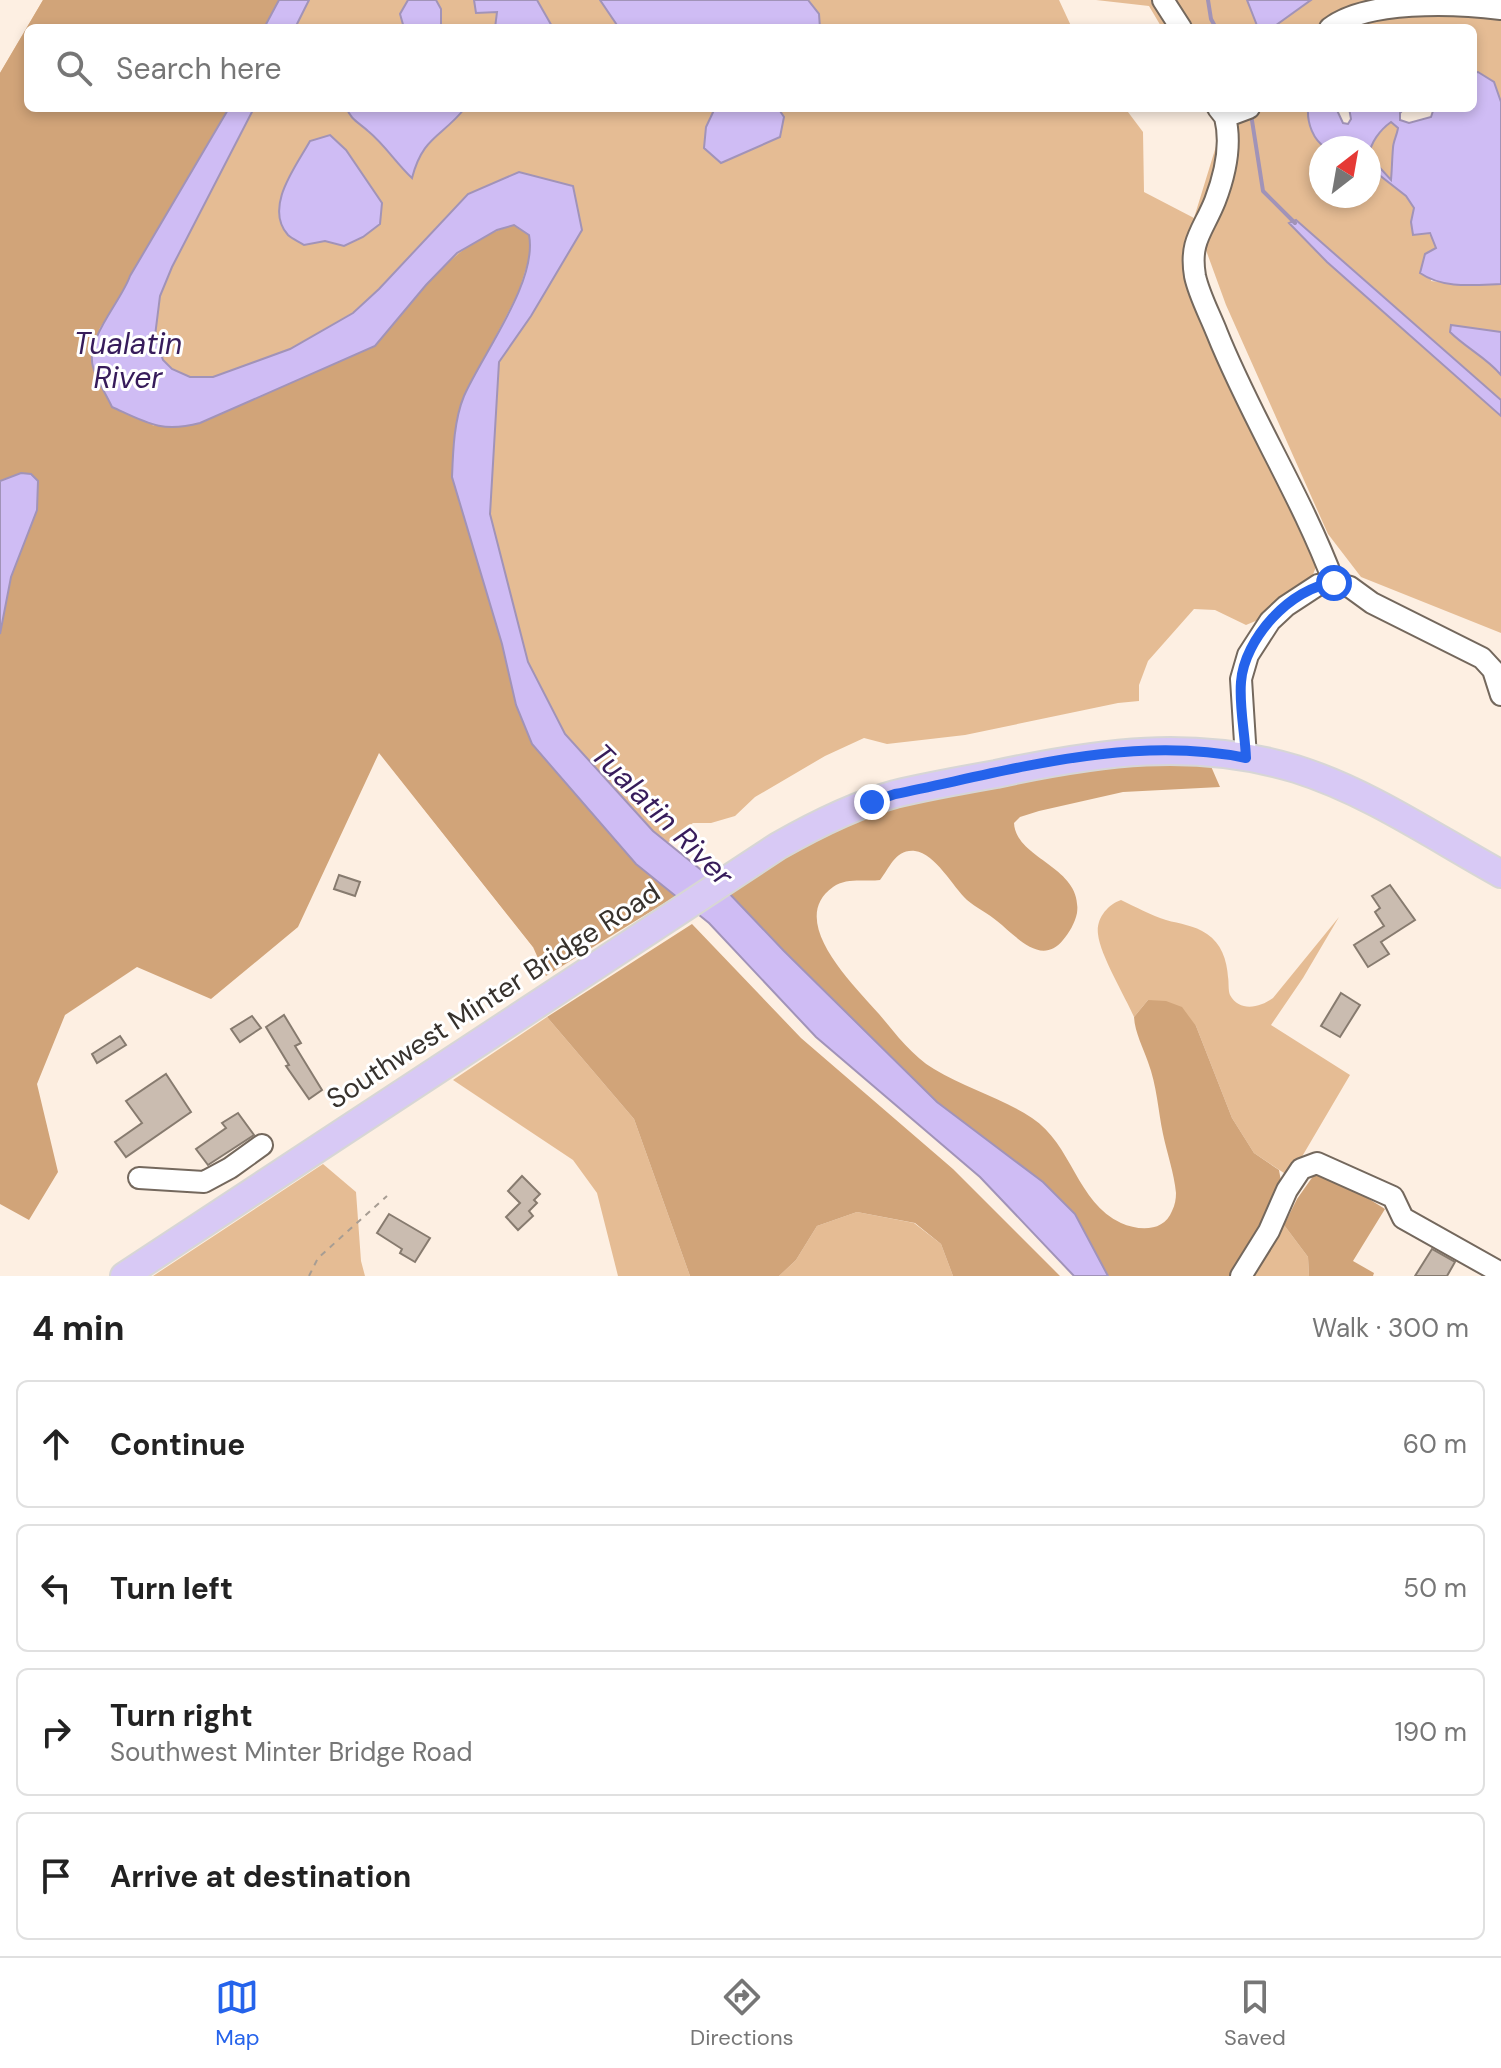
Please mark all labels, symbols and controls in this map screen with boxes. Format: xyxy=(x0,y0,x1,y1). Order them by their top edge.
search box xyxy=(24,24,1477,112)
icon: search xyxy=(52,46,96,90)
text: Search here xyxy=(116,49,282,88)
north arrow xyxy=(1309,136,1381,208)
water label: Tualatin River xyxy=(74,324,182,397)
route start xyxy=(1316,565,1352,601)
water label: Tualatin River xyxy=(583,735,743,895)
route end xyxy=(854,784,890,820)
street label: Southwest Minter Bridge Road xyxy=(320,874,667,1117)
text: 4 min xyxy=(32,1306,124,1351)
text: Walk · 300 m xyxy=(1312,1311,1469,1345)
icon: ahead xyxy=(34,1422,78,1466)
text: Continue xyxy=(110,1425,245,1464)
text: 60 m xyxy=(1403,1427,1467,1461)
icon: left xyxy=(34,1566,78,1610)
text: Turn left xyxy=(110,1569,233,1608)
text: 50 m xyxy=(1403,1571,1467,1605)
text: Turn right xyxy=(110,1696,253,1735)
icon: right xyxy=(34,1710,78,1754)
text: 190 m xyxy=(1395,1715,1467,1749)
text: Southwest Minter Bridge Road xyxy=(110,1735,472,1769)
icon: arrive xyxy=(34,1854,78,1898)
text: Arrive at destination xyxy=(110,1857,411,1896)
tab: Map xyxy=(215,1975,260,2052)
tab: Directions xyxy=(690,1975,794,2052)
tab: Saved xyxy=(1224,1975,1286,2052)

